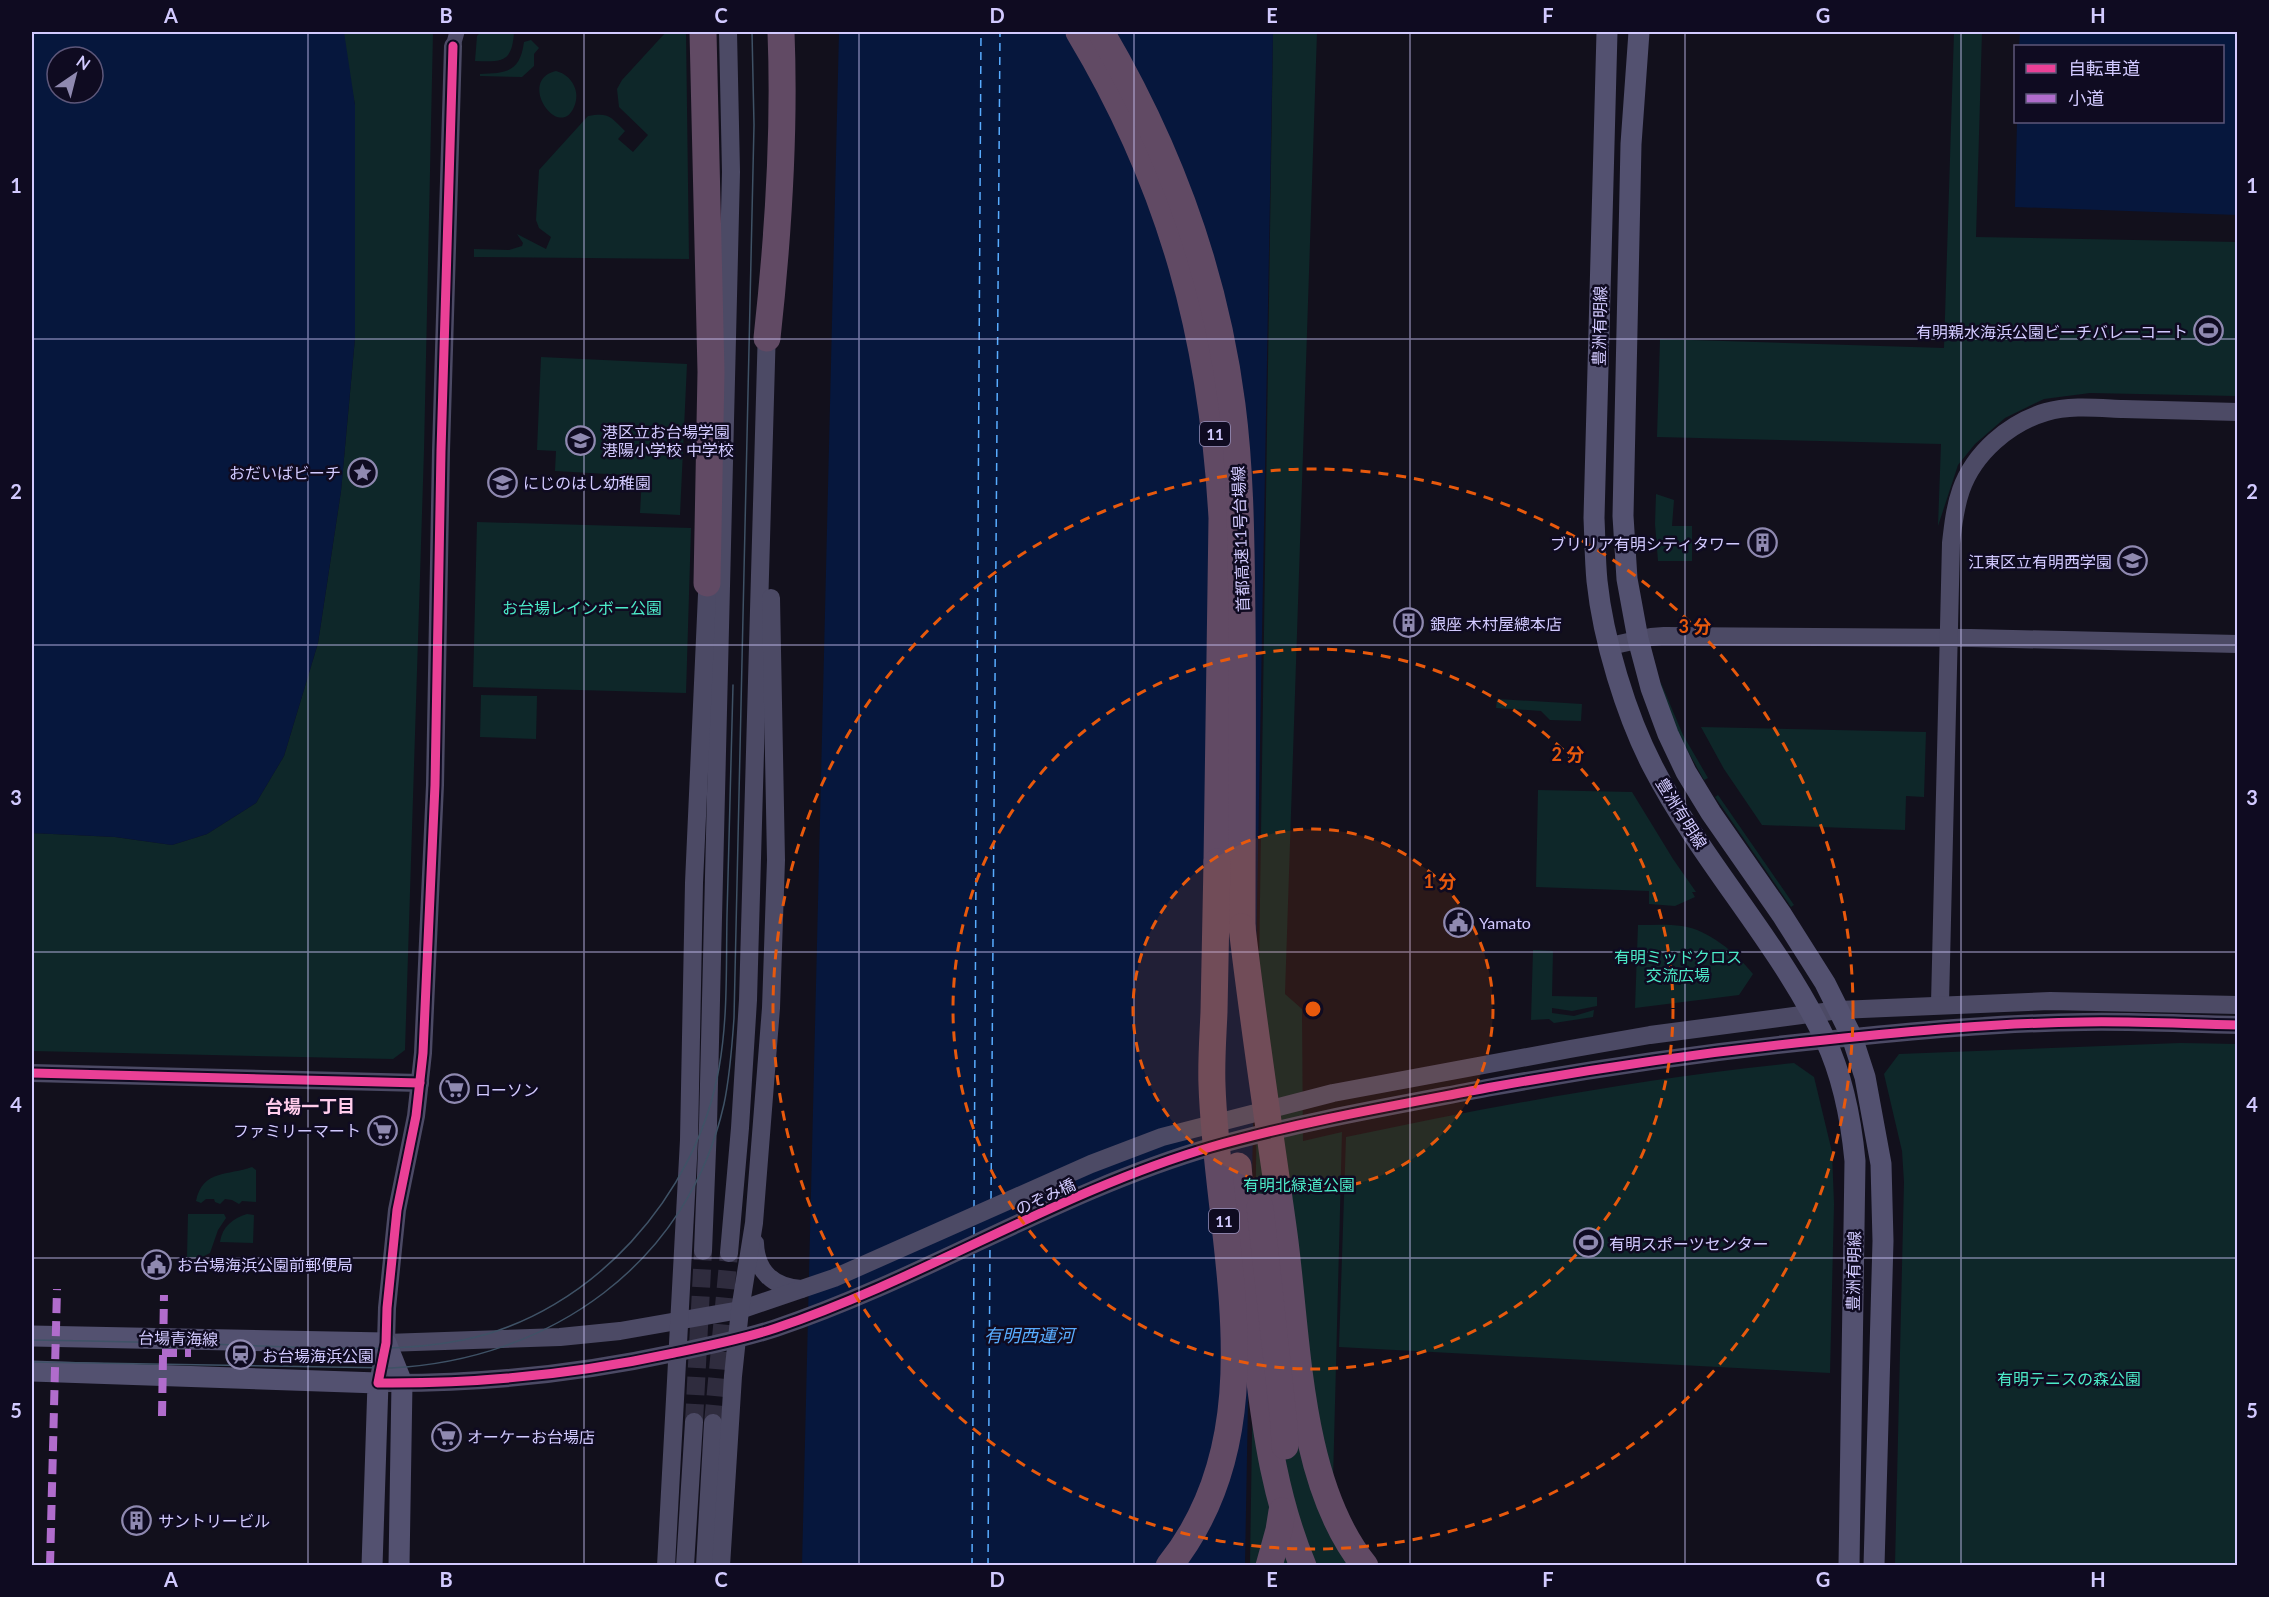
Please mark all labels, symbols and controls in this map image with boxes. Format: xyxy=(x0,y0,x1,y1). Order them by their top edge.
text: A xyxy=(163,3,178,27)
text: B xyxy=(439,3,453,27)
text: C xyxy=(714,3,728,27)
text: D xyxy=(989,3,1005,27)
text: E xyxy=(1266,3,1278,27)
text: F xyxy=(1542,3,1554,27)
text: G xyxy=(1816,3,1830,27)
text: H xyxy=(2090,3,2106,27)
north arrow xyxy=(45,45,105,105)
legend xyxy=(2014,45,2224,123)
text: N xyxy=(73,51,94,74)
text: 自転車道 xyxy=(2068,57,2140,79)
text: 小道 xyxy=(2068,87,2104,109)
text: 1 xyxy=(10,173,22,197)
text: 1 xyxy=(2246,173,2258,197)
street label: 豊洲有明線 xyxy=(1589,286,1609,366)
sports icon: 有明親水海浜公園ビーチバレーコート xyxy=(2193,315,2225,347)
place label: 有明親水海浜公園ビーチバレーコート xyxy=(1916,322,2188,341)
place label: 港区立お台場学園 港陽小学校 中学校 xyxy=(602,422,734,459)
road number: 11 xyxy=(1200,422,1230,446)
school or university icon: 港区立お台場学園 港陽小学校 中学校 xyxy=(565,424,597,456)
place icon: おだいばビーチ xyxy=(346,456,378,488)
place label: おだいばビーチ xyxy=(229,463,341,482)
street label: 首都高速11号台場線 xyxy=(1228,465,1252,613)
school or university icon: にじのはし幼稚園 xyxy=(486,466,518,498)
place label: にじのはし幼稚園 xyxy=(523,473,651,492)
text: 2 xyxy=(10,479,22,503)
text: 2 xyxy=(2246,479,2258,503)
building icon: ブリリア有明シティタワー xyxy=(1746,527,1778,559)
place label: ブリリア有明シティタワー xyxy=(1550,534,1741,553)
school or university icon: 江東区立有明西学園 xyxy=(2117,545,2149,577)
place label: 江東区立有明西学園 xyxy=(1968,552,2112,571)
park label: お台場レインボー公園 xyxy=(502,598,662,617)
building icon: 銀座 木村屋總本店 xyxy=(1393,607,1425,639)
place label: 銀座 木村屋總本店 xyxy=(1430,614,1562,633)
text: 3 分 xyxy=(1679,615,1711,637)
text: 2 分 xyxy=(1552,743,1584,765)
street label: 豊洲有明線 xyxy=(1653,774,1711,852)
text: 3 xyxy=(10,785,22,809)
text: 3 xyxy=(2246,785,2258,809)
text: 1 分 xyxy=(1424,870,1456,892)
public building icon: Yamato xyxy=(1442,906,1474,938)
place label: Yamato xyxy=(1479,913,1531,932)
park label: 有明ミッドクロス 交流広場 xyxy=(1614,947,1742,984)
centre of rings xyxy=(1303,999,1323,1019)
supermarket icon: ローソン xyxy=(438,1073,470,1105)
place label: ローソン xyxy=(475,1080,539,1099)
text: 4 xyxy=(10,1092,22,1116)
text: 4 xyxy=(2246,1092,2258,1116)
district label: 台場一丁目 xyxy=(265,1095,355,1117)
supermarket icon: ファミリーマート xyxy=(366,1114,398,1146)
place label: ファミリーマート xyxy=(233,1121,361,1140)
street label: のぞみ橋 xyxy=(1012,1174,1078,1218)
park label: 有明北緑道公園 xyxy=(1243,1175,1355,1194)
road number: 11 xyxy=(1209,1209,1239,1233)
sports icon: 有明スポーツセンター xyxy=(1572,1227,1604,1259)
street label: 豊洲有明線 xyxy=(1843,1231,1863,1311)
place label: 有明スポーツセンター xyxy=(1609,1234,1769,1253)
public building icon: お台場海浜公園前郵便局 xyxy=(140,1248,172,1280)
place label: お台場海浜公園前郵便局 xyxy=(177,1255,353,1274)
water label: 有明西運河 xyxy=(984,1324,1077,1346)
street label: 台場青海線 xyxy=(138,1328,218,1348)
station icon: お台場海浜公園 xyxy=(225,1339,257,1371)
place label: お台場海浜公園 xyxy=(262,1346,374,1365)
park label: 有明テニスの森公園 xyxy=(1997,1369,2141,1388)
text: 5 xyxy=(10,1398,22,1422)
text: 5 xyxy=(2246,1398,2258,1422)
supermarket icon: オーケーお台場店 xyxy=(430,1420,462,1452)
place label: オーケーお台場店 xyxy=(467,1427,595,1446)
building icon: サントリービル xyxy=(121,1504,153,1536)
place label: サントリービル xyxy=(158,1511,270,1530)
text: A xyxy=(163,1567,178,1591)
text: B xyxy=(439,1567,453,1591)
text: C xyxy=(714,1567,728,1591)
text: D xyxy=(989,1567,1005,1591)
text: E xyxy=(1266,1567,1278,1591)
text: F xyxy=(1542,1567,1554,1591)
text: G xyxy=(1816,1567,1830,1591)
text: H xyxy=(2090,1567,2106,1591)

